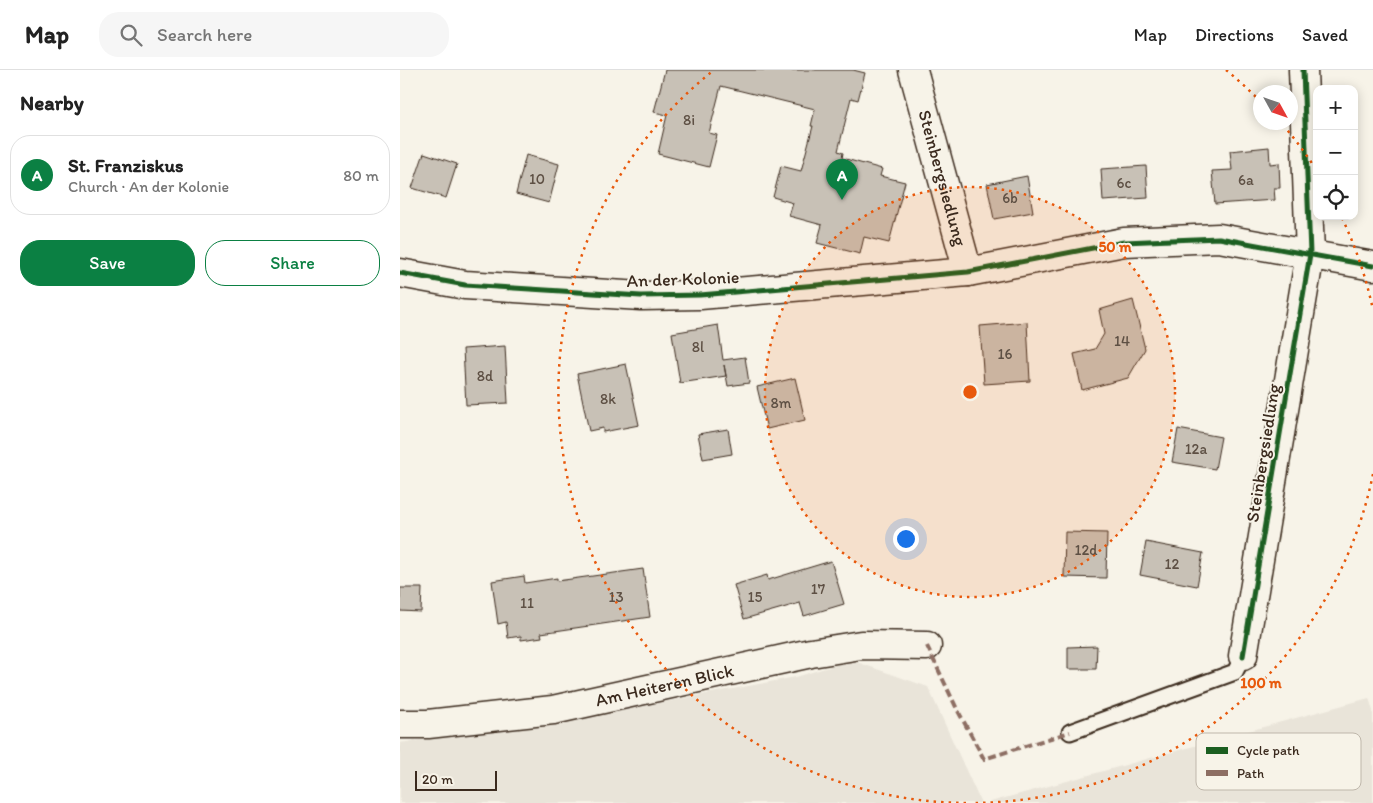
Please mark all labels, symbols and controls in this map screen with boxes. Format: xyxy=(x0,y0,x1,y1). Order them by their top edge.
search box xyxy=(99,12,449,57)
text: Map xyxy=(25,20,69,49)
icon: search xyxy=(117,21,145,49)
text: Search here xyxy=(157,23,252,46)
text: Map xyxy=(1134,24,1167,46)
text: Directions xyxy=(1195,24,1274,46)
text: Saved xyxy=(1302,24,1348,46)
north arrow xyxy=(1253,85,1298,130)
map controls xyxy=(1313,85,1358,220)
button: + xyxy=(1313,85,1358,130)
text: Nearby xyxy=(20,90,84,115)
street label: Steinbergsiedlung xyxy=(913,108,972,249)
house number: 8i xyxy=(683,111,695,129)
button: − xyxy=(1313,130,1358,175)
text: St. Franziskus xyxy=(68,154,183,177)
pin: A xyxy=(826,159,858,200)
text: A xyxy=(32,166,42,185)
text: 80 m xyxy=(343,166,379,185)
house number: 10 xyxy=(529,170,545,188)
house number: 6a xyxy=(1238,171,1254,189)
house number: 6c xyxy=(1117,174,1131,192)
button: locate xyxy=(1313,175,1358,220)
text: Church · An der Kolonie xyxy=(68,177,229,196)
house number: 6b xyxy=(1002,189,1018,207)
text: 50 m xyxy=(1098,238,1132,256)
button: Save xyxy=(20,240,195,286)
button: Share xyxy=(205,240,380,286)
street label: An der Kolonie xyxy=(626,266,740,292)
house number: 14 xyxy=(1114,332,1130,350)
house number: 8l xyxy=(692,338,705,356)
house number: 16 xyxy=(998,345,1013,363)
house number: 8d xyxy=(477,367,494,385)
street label: Steinbergsiedlung xyxy=(1241,381,1285,524)
centre of rings xyxy=(961,383,979,401)
house number: 8k xyxy=(600,390,616,408)
house number: 8m xyxy=(771,394,792,412)
house number: 12a xyxy=(1185,440,1208,458)
your location xyxy=(893,526,919,552)
house number: 12d xyxy=(1074,541,1098,559)
house number: 12 xyxy=(1165,555,1180,573)
house number: 17 xyxy=(811,580,826,598)
house number: 13 xyxy=(608,588,624,606)
house number: 15 xyxy=(748,588,763,606)
house number: 11 xyxy=(520,594,534,612)
street label: Am Heiteren Blick xyxy=(593,659,736,711)
text: 100 m xyxy=(1240,674,1282,692)
legend xyxy=(1196,733,1361,790)
text: Cycle path xyxy=(1237,742,1300,759)
text: Path xyxy=(1237,765,1264,782)
scale bar xyxy=(415,768,498,791)
text: 20 m xyxy=(422,771,453,788)

